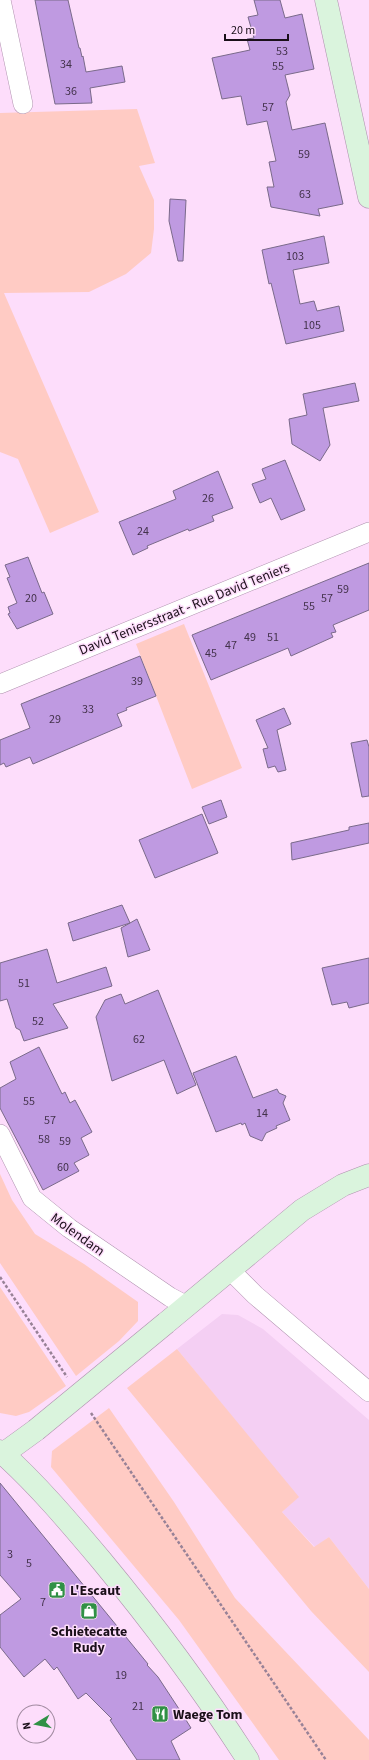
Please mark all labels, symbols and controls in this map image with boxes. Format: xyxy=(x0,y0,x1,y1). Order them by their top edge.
scale bar xyxy=(225,16,288,42)
text: 20 m xyxy=(231,22,255,39)
house number: 53 xyxy=(276,43,288,60)
house number: 34 xyxy=(60,56,72,73)
house number: 55 xyxy=(272,58,284,75)
house number: 36 xyxy=(65,83,77,100)
house number: 57 xyxy=(262,99,274,116)
house number: 59 xyxy=(298,146,310,163)
house number: 63 xyxy=(299,186,311,203)
house number: 103 xyxy=(286,248,304,265)
house number: 105 xyxy=(303,317,321,334)
house number: 26 xyxy=(202,490,214,507)
house number: 24 xyxy=(137,523,149,540)
street label: David Teniersstraat - Rue David Teniers xyxy=(76,557,293,660)
house number: 59 xyxy=(337,581,349,598)
house number: 20 xyxy=(25,590,37,607)
house number: 57 xyxy=(321,590,333,607)
house number: 55 xyxy=(303,598,315,615)
house number: 49 xyxy=(244,629,256,646)
house number: 51 xyxy=(267,629,279,646)
house number: 47 xyxy=(225,637,237,654)
house number: 45 xyxy=(205,645,217,662)
house number: 39 xyxy=(131,673,143,690)
house number: 33 xyxy=(82,701,94,718)
house number: 29 xyxy=(49,711,61,728)
house number: 51 xyxy=(18,975,30,992)
house number: 52 xyxy=(32,1013,44,1030)
house number: 62 xyxy=(133,1031,145,1048)
house number: 55 xyxy=(23,1093,35,1110)
house number: 14 xyxy=(256,1105,268,1122)
house number: 57 xyxy=(44,1112,56,1129)
house number: 58 xyxy=(38,1131,50,1148)
house number: 59 xyxy=(59,1133,71,1150)
house number: 60 xyxy=(57,1159,69,1176)
street label: Molendam xyxy=(46,1208,109,1261)
house number: 3 xyxy=(7,1546,13,1563)
house number: 5 xyxy=(26,1555,32,1572)
public building icon: L'Escaut xyxy=(47,1580,67,1600)
place label: L'Escaut xyxy=(70,1581,121,1601)
house number: 7 xyxy=(40,1594,46,1611)
shop icon: Schietecatte Rudy xyxy=(79,1601,99,1621)
place label: Schietecatte Rudy xyxy=(51,1622,127,1658)
house number: 19 xyxy=(115,1667,127,1684)
house number: 21 xyxy=(132,1698,144,1715)
north arrow xyxy=(16,1704,56,1744)
restaurant icon: Waege Tom xyxy=(150,1704,170,1724)
place label: Waege Tom xyxy=(173,1705,242,1725)
text: N xyxy=(19,1721,35,1731)

